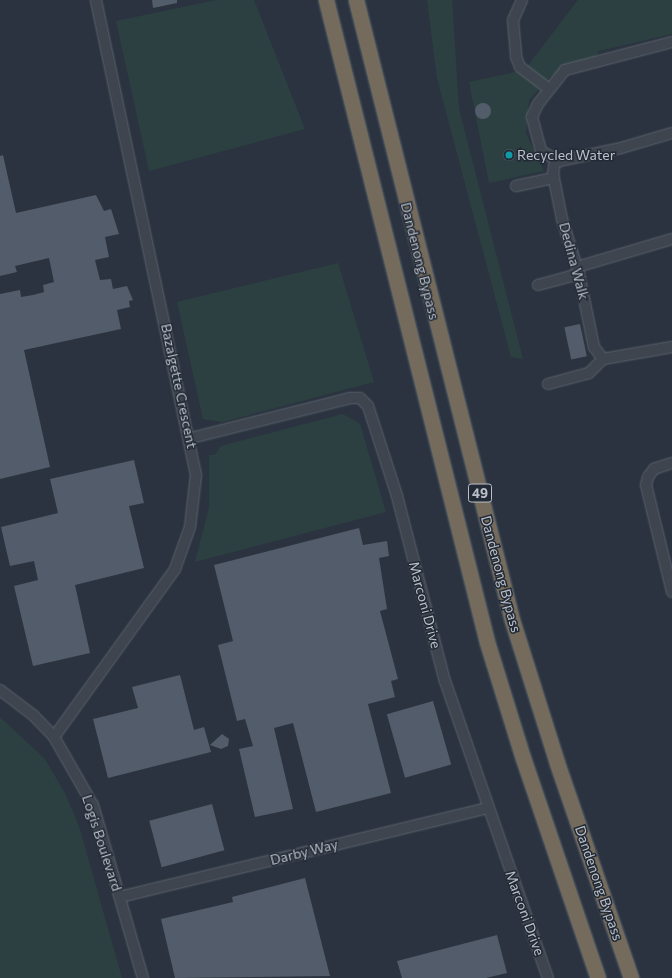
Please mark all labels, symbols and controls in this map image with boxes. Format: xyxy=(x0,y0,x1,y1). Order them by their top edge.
place label: Recycled Water xyxy=(517,147,615,163)
marker: Recycled Water xyxy=(504,150,514,160)
street label: Dandenong Bypass xyxy=(397,201,443,321)
street label: Dedina Walk xyxy=(556,220,592,302)
street label: Bazalgette Crescent xyxy=(158,322,200,450)
road number: 49 xyxy=(468,482,492,504)
street label: Dandenong Bypass xyxy=(477,514,525,634)
street label: Marconi Drive xyxy=(405,560,445,650)
street label: Logis Boulevard xyxy=(78,793,126,893)
street label: Dandenong Bypass xyxy=(571,823,627,943)
street label: Darby Way xyxy=(268,835,340,869)
street label: Marconi Drive xyxy=(502,868,548,958)

